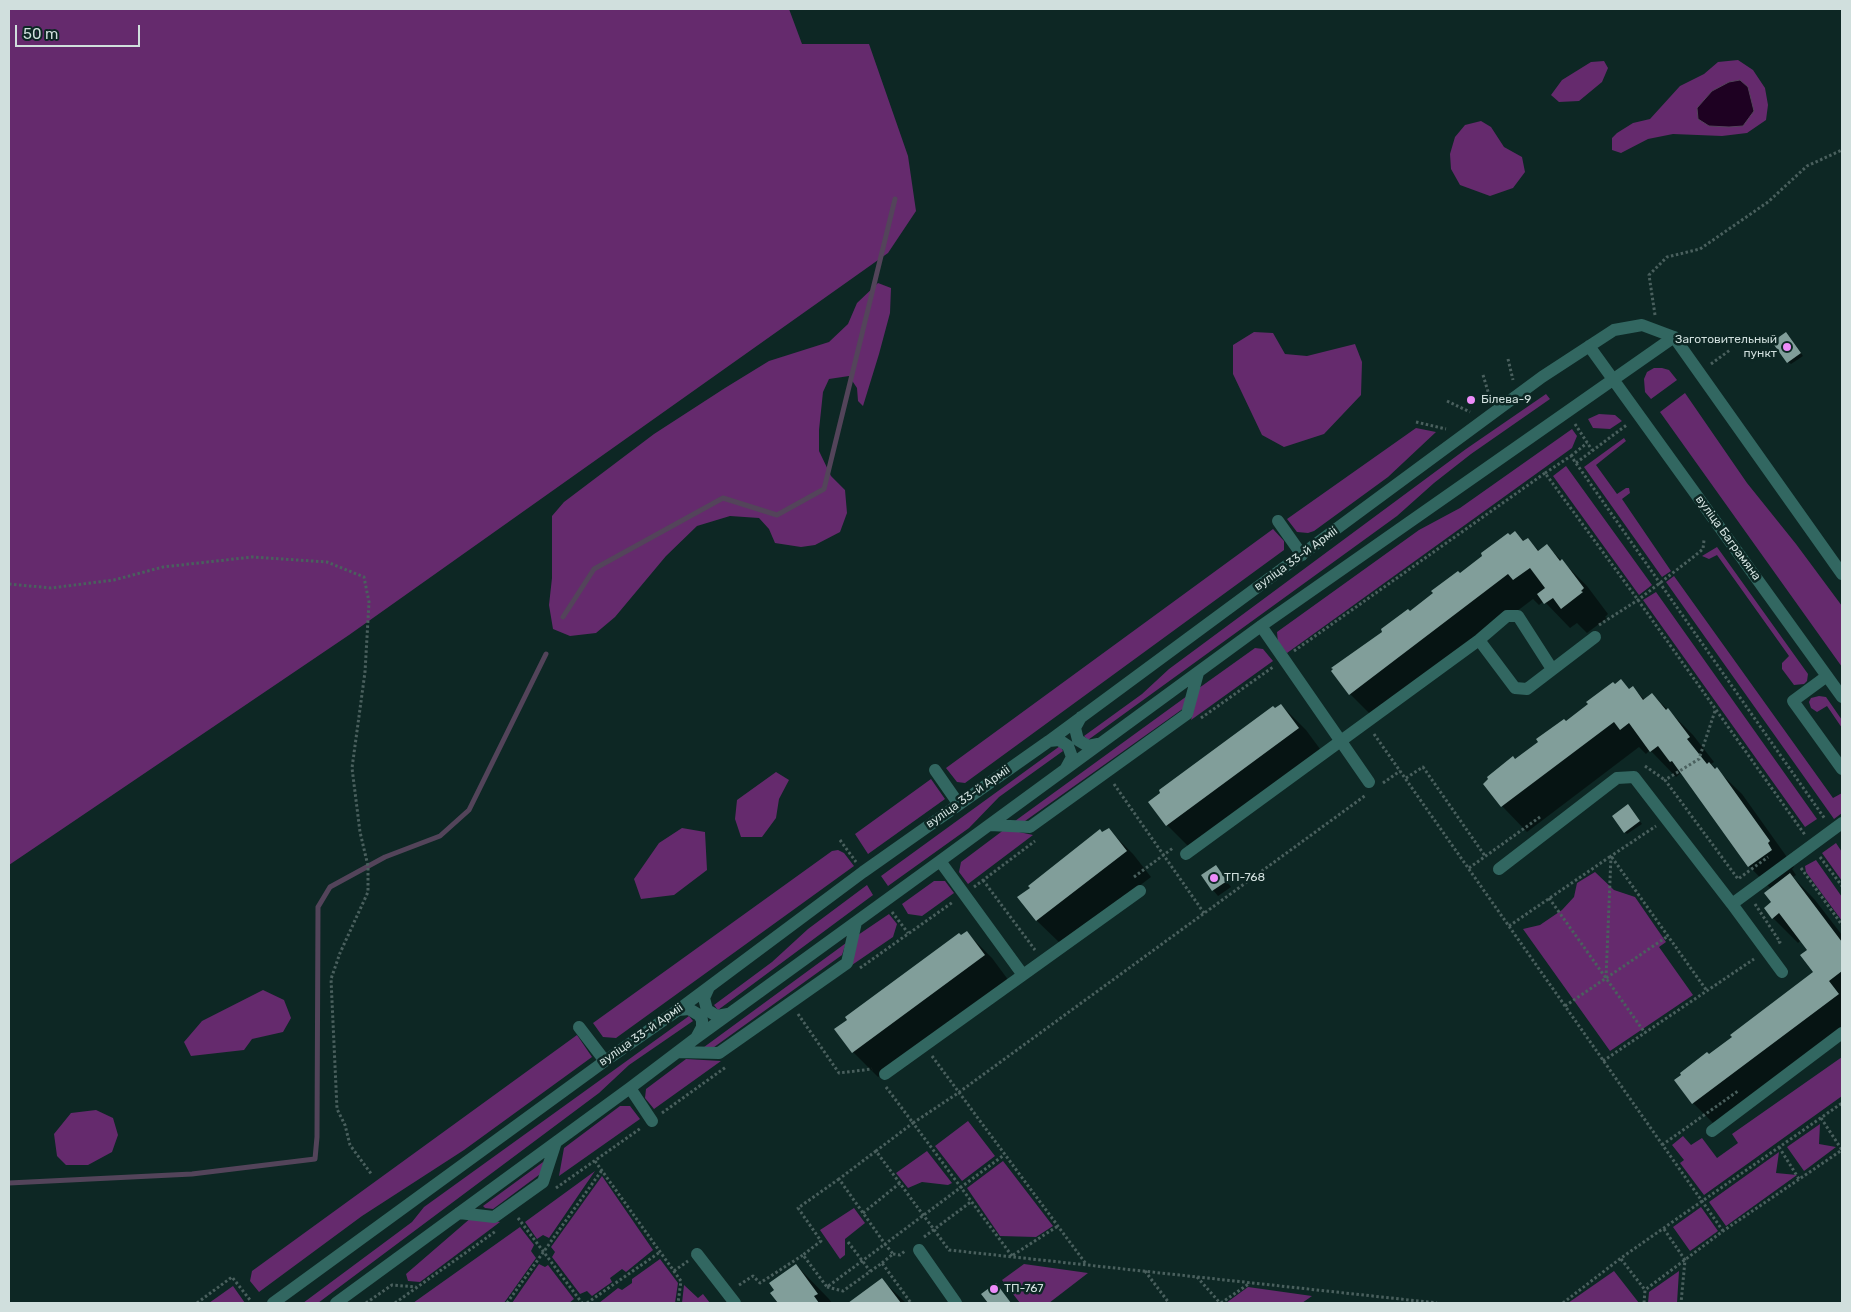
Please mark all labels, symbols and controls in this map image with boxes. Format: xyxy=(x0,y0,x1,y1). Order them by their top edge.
scale bar xyxy=(18,15,142,47)
text: 50 m xyxy=(23,25,58,43)
place label: Заготовительный пункт xyxy=(1675,333,1777,361)
marker: Заготовительный пункт xyxy=(1781,341,1793,353)
place label: Білева-9 xyxy=(1481,393,1531,407)
marker: Білева-9 xyxy=(1465,394,1477,406)
street label: вуліца Баграмяна xyxy=(1692,493,1764,583)
street label: вуліца 33-й Арміі xyxy=(1252,524,1340,594)
street label: вуліца 33-й Арміі xyxy=(923,763,1013,831)
place label: ТП-768 xyxy=(1224,871,1265,885)
marker: ТП-768 xyxy=(1208,872,1220,884)
street label: вуліца 33-й Арміі xyxy=(596,1001,686,1069)
place label: ТП-767 xyxy=(1004,1282,1043,1296)
marker: ТП-767 xyxy=(988,1283,1000,1295)

